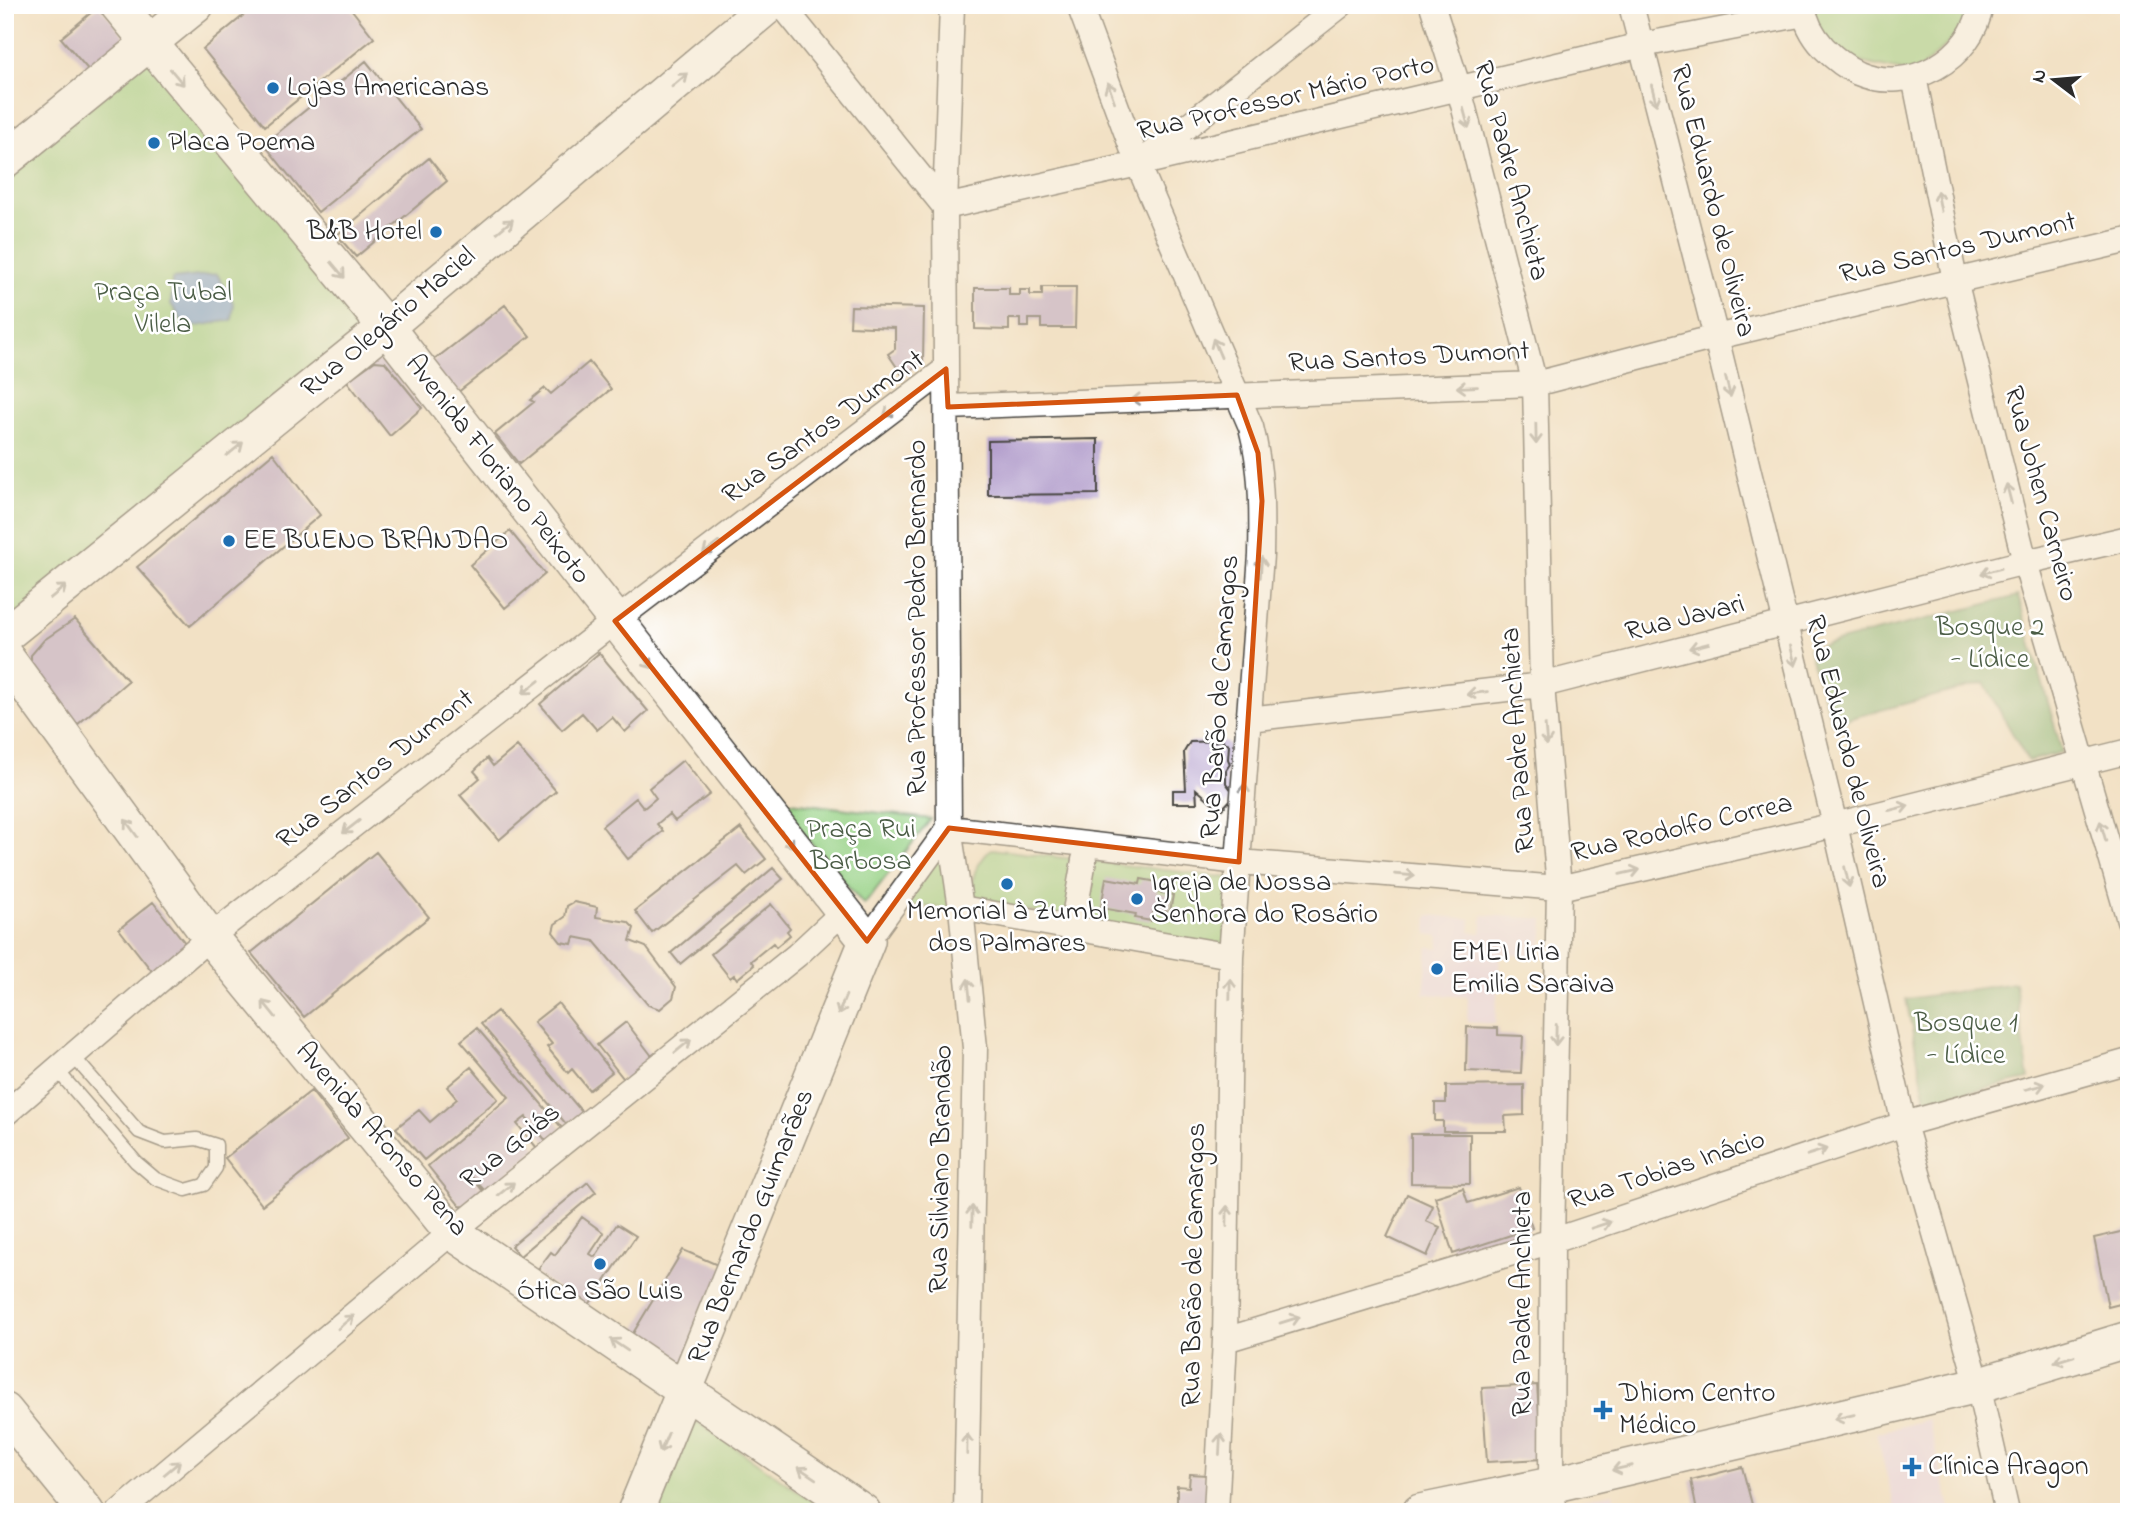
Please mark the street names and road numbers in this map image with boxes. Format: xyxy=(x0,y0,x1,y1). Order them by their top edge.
street label: Rua Professor Mário Porto xyxy=(1133,45,1439,153)
street label: Rua Padre Anchieta xyxy=(1461,57,1559,285)
street label: Rua Eduardo de Oliveira xyxy=(1658,60,1766,342)
street label: Rua Santos Dumont xyxy=(1836,202,2080,296)
street label: Rua Olegário Maciel xyxy=(292,237,486,409)
street label: Rua Santos Dumont xyxy=(1287,331,1531,385)
street label: Rua Santos Dumont xyxy=(714,340,934,516)
street label: Avenida Floriano Peixoto xyxy=(394,346,600,594)
street label: Rua Johen Carneiro xyxy=(1992,382,2088,606)
street label: Rua Professor Pedro Bernardo xyxy=(898,440,939,796)
street label: Rua Barão de Camargos xyxy=(1191,554,1251,840)
street label: Rua Javari xyxy=(1621,584,1749,654)
street label: Rua Eduardo de Oliveira xyxy=(1793,611,1901,893)
street label: Rua Padre Anchieta xyxy=(1491,626,1547,854)
street label: Rua Santos Dumont xyxy=(268,679,484,861)
street label: Rua Rodolfo Correa xyxy=(1567,784,1797,874)
street label: Avenida Afonso Pena xyxy=(285,1033,477,1247)
street label: Rua Silviano Brandão xyxy=(919,1044,965,1294)
street label: Rua Bernardo Guimarães xyxy=(678,1083,826,1371)
street label: Rua Goiás xyxy=(452,1094,570,1200)
street label: Rua Tobias Inácio xyxy=(1563,1120,1771,1222)
street label: Rua Barão de Camargos xyxy=(1172,1122,1218,1408)
street label: Rua Padre Anchieta xyxy=(1503,1191,1544,1417)

